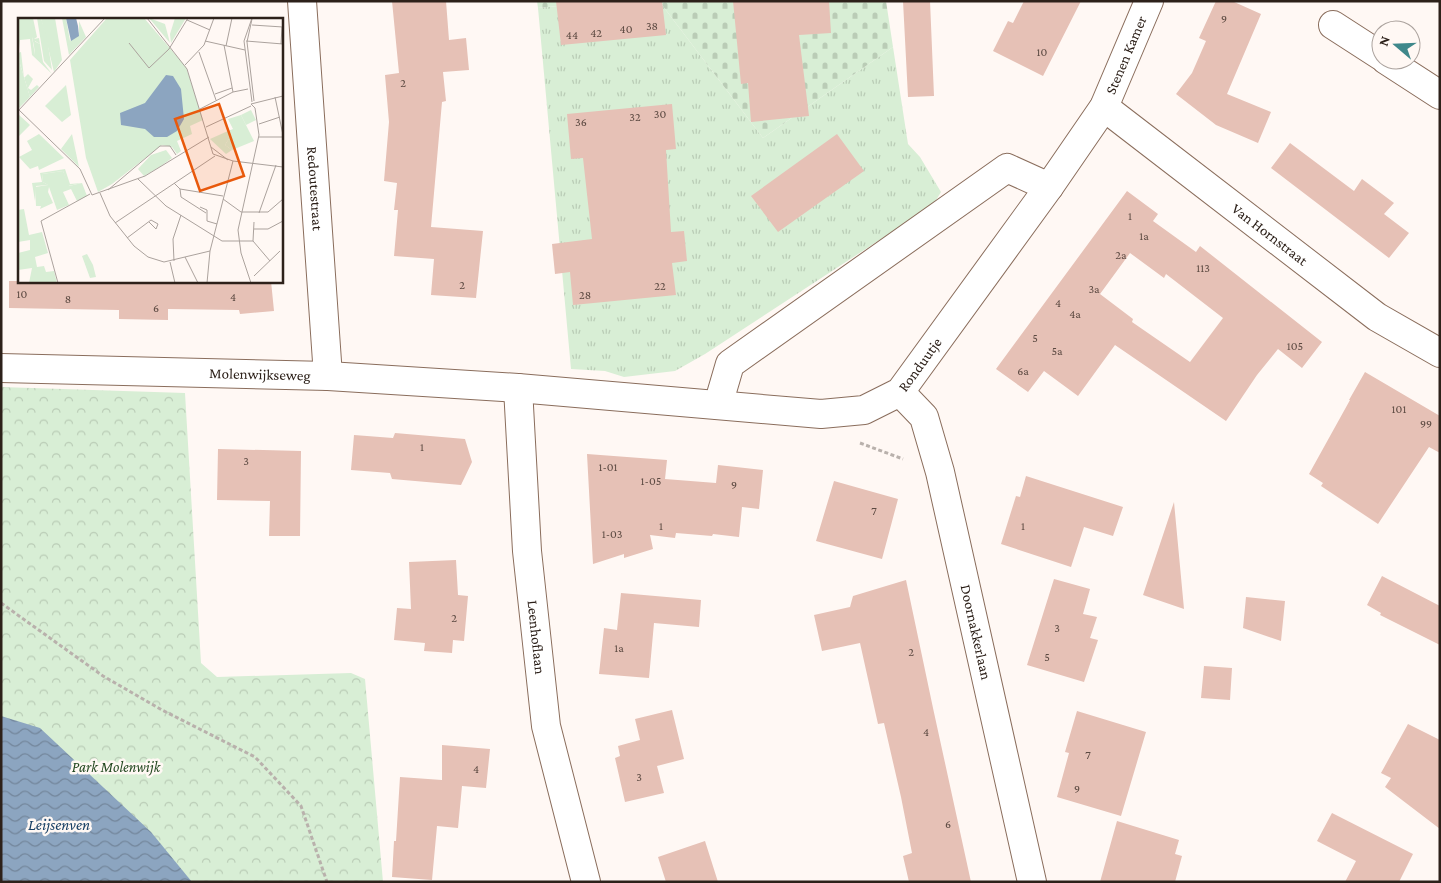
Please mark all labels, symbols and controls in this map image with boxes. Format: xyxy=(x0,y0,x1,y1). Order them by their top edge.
house number: 9 xyxy=(1221,12,1227,26)
street label: Stenen Kamer xyxy=(1102,13,1150,97)
inset map xyxy=(18,18,282,282)
house number: 38 xyxy=(646,19,658,33)
north arrow xyxy=(1371,20,1421,70)
house number: 40 xyxy=(620,22,633,36)
house number: 42 xyxy=(590,26,602,40)
house number: 44 xyxy=(566,28,578,42)
text: N xyxy=(1375,33,1393,48)
house number: 10 xyxy=(1037,45,1048,59)
house number: 2 xyxy=(400,76,406,90)
house number: 30 xyxy=(654,107,666,121)
house number: 32 xyxy=(629,110,641,124)
house number: 36 xyxy=(575,115,587,129)
street label: Redoutestraat xyxy=(304,146,326,232)
street label: Van Hornstraat xyxy=(1229,200,1311,269)
house number: 1 xyxy=(1128,209,1132,223)
house number: 1a xyxy=(1139,229,1149,243)
house number: 2a xyxy=(1115,248,1127,262)
house number: 113 xyxy=(1196,261,1210,275)
house number: 2 xyxy=(459,278,465,292)
house number: 22 xyxy=(654,279,666,293)
house number: 3a xyxy=(1088,282,1100,296)
house number: 10 xyxy=(17,287,28,301)
house number: 28 xyxy=(579,288,591,302)
house number: 4 xyxy=(230,290,236,304)
house number: 8 xyxy=(65,292,71,306)
house number: 4 xyxy=(1055,296,1061,310)
house number: 6 xyxy=(153,301,159,315)
house number: 4a xyxy=(1069,307,1081,321)
house number: 5 xyxy=(1032,331,1038,345)
street label: Ronduutje xyxy=(895,334,945,395)
house number: 105 xyxy=(1287,339,1303,353)
house number: 5a xyxy=(1051,344,1063,358)
house number: 6a xyxy=(1017,364,1029,378)
street label: Molenwijkseweg xyxy=(209,365,311,385)
house number: 101 xyxy=(1392,402,1406,416)
house number: 99 xyxy=(1420,417,1432,431)
house number: 1 xyxy=(420,440,424,454)
house number: 3 xyxy=(243,454,249,468)
house number: 1-01 xyxy=(598,460,618,474)
house number: 1-05 xyxy=(641,474,661,488)
house number: 9 xyxy=(731,478,737,492)
house number: 7 xyxy=(871,504,877,518)
house number: 1 xyxy=(659,519,663,533)
house number: 1 xyxy=(1021,519,1025,533)
house number: 1-03 xyxy=(602,527,623,541)
street label: Doornakkerlaan xyxy=(957,583,994,681)
street label: Leenhoflaan xyxy=(524,599,548,675)
house number: 2 xyxy=(451,611,457,625)
house number: 3 xyxy=(1054,621,1060,635)
house number: 1a xyxy=(614,641,624,655)
house number: 2 xyxy=(908,645,914,659)
house number: 5 xyxy=(1044,650,1050,664)
house number: 4 xyxy=(923,725,929,739)
house number: 7 xyxy=(1085,748,1091,762)
park label: Park Molenwijk xyxy=(72,759,162,776)
house number: 4 xyxy=(473,762,479,776)
house number: 3 xyxy=(636,770,642,784)
house number: 9 xyxy=(1074,782,1080,796)
water label: Leijsenven xyxy=(28,816,90,834)
house number: 6 xyxy=(945,817,951,831)

